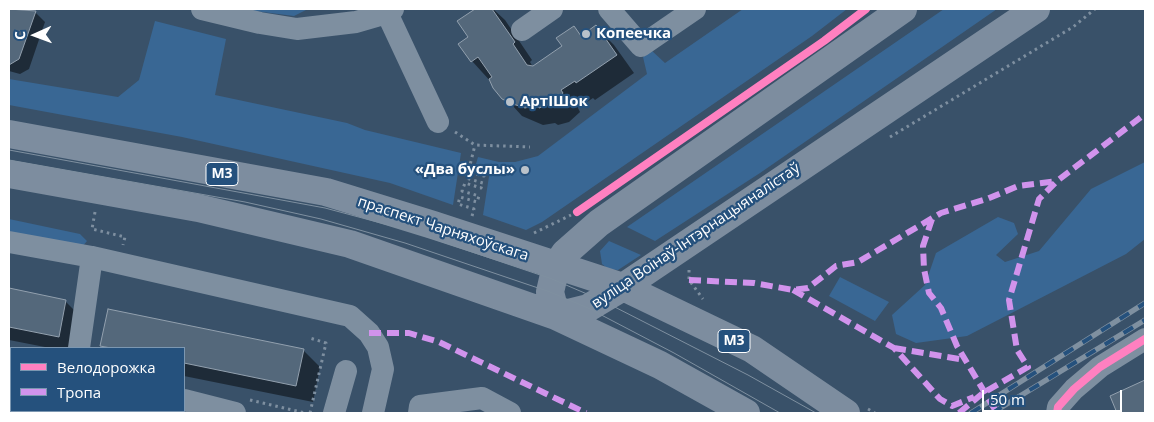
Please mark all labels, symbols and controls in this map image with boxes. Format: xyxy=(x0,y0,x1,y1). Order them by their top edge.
north arrow xyxy=(10,10,60,60)
place label: Копеечка xyxy=(596,25,671,43)
marker: Копеечка xyxy=(580,28,592,40)
text: С xyxy=(10,31,29,40)
place label: АртIШок xyxy=(520,93,588,111)
marker: АртIШок xyxy=(504,96,516,108)
street label: вуліца Воінаў-Інтэрнацыяналістаў xyxy=(588,159,804,313)
place label: «Два буслы» xyxy=(415,161,515,179)
road number: М3 xyxy=(206,162,238,185)
marker: «Два буслы» xyxy=(519,164,531,176)
street label: праспект Чарняхоўскага xyxy=(355,193,531,265)
road number: М3 xyxy=(718,330,750,352)
legend xyxy=(10,347,185,412)
text: Велодорожка xyxy=(57,357,156,377)
scale bar xyxy=(984,380,1124,412)
text: Тропа xyxy=(57,382,101,402)
text: 50 m xyxy=(990,389,1025,409)

